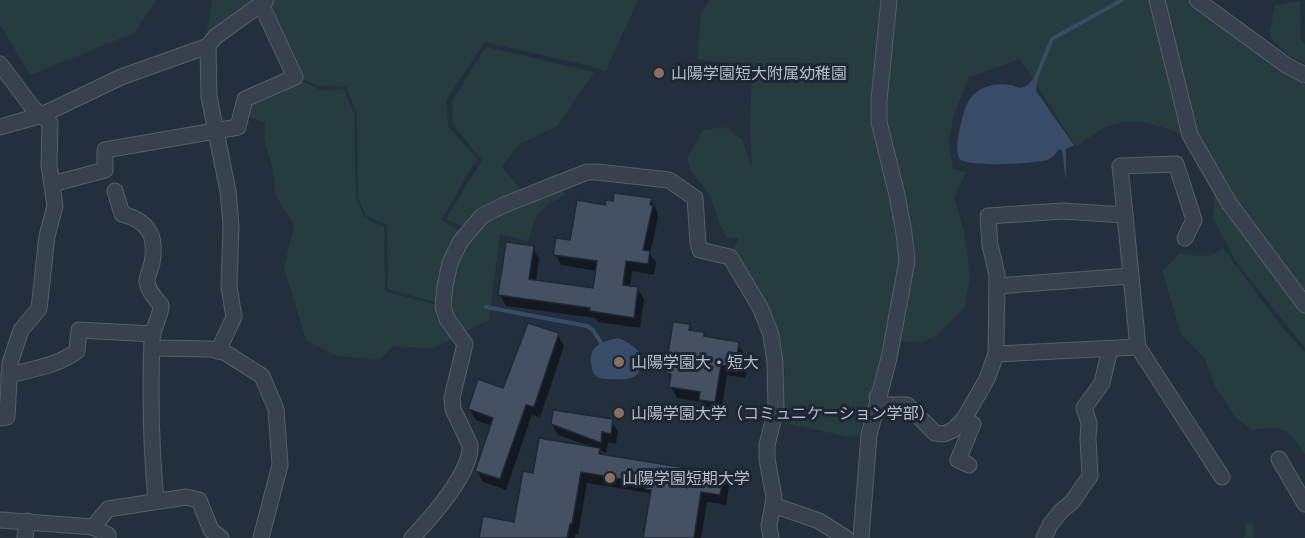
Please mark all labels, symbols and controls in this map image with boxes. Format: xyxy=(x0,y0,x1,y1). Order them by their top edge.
place label: 山陽学園短大附属幼稚園 xyxy=(671,63,847,85)
marker: 山陽学園短大附属幼稚園 xyxy=(652,66,666,80)
place label: 山陽学園大・短大 xyxy=(631,352,759,374)
marker: 山陽学園大・短大 xyxy=(612,355,626,369)
place label: 山陽学園大学（コミュニケーション学部） xyxy=(631,403,935,425)
marker: 山陽学園大学（コミュニケーション学部） xyxy=(612,406,626,420)
place label: 山陽学園短期大学 xyxy=(622,468,750,490)
marker: 山陽学園短期大学 xyxy=(603,471,617,485)

